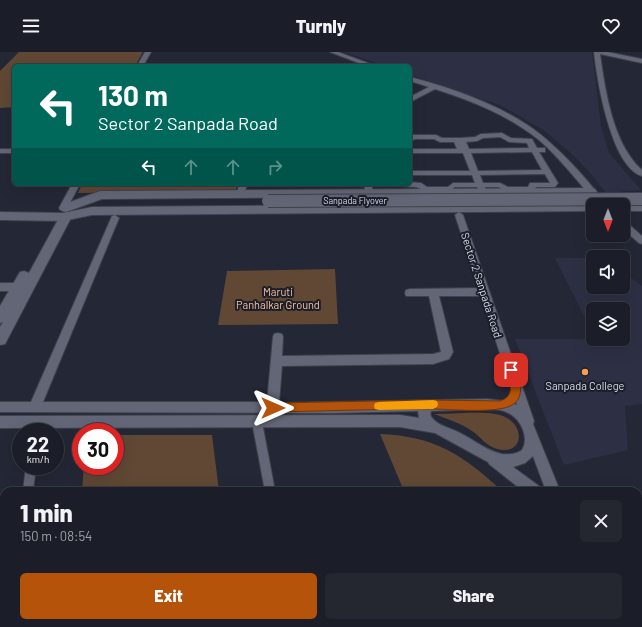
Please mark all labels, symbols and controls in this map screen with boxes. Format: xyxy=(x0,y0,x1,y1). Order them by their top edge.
icon: menu xyxy=(20,15,42,37)
text: Turnly xyxy=(296,15,346,37)
icon: heart xyxy=(600,15,622,37)
text: 130 m xyxy=(98,78,168,112)
icon: left xyxy=(32,80,84,132)
text: Sector 2 Sanpada Road xyxy=(98,112,278,134)
icon: left xyxy=(138,156,160,178)
icon: ahead xyxy=(180,156,202,178)
icon: ahead xyxy=(222,156,244,178)
icon: right xyxy=(264,156,286,178)
street label: Sanpada Flyover xyxy=(323,195,388,206)
north arrow xyxy=(586,198,630,242)
map controls xyxy=(586,198,630,346)
street label: Sector 2 Sanpada Road xyxy=(459,231,505,339)
button: sound xyxy=(586,250,630,294)
park label: Maruti Panhalkar Ground xyxy=(236,285,320,311)
button: layers xyxy=(586,302,630,346)
pin xyxy=(494,353,528,387)
icon: arrive xyxy=(500,359,522,381)
marker: Sanpada College xyxy=(580,367,590,377)
place label: Sanpada College xyxy=(546,379,625,392)
position arrow xyxy=(252,387,294,429)
speed limit sign: 30 xyxy=(72,423,124,475)
text: 22 xyxy=(27,432,49,456)
text: km/h xyxy=(27,453,49,465)
text: 1 min xyxy=(20,498,73,527)
button: close xyxy=(580,500,622,542)
text: 150 m · 08:54 xyxy=(20,528,92,544)
button: Exit xyxy=(20,573,317,619)
button: Share xyxy=(325,573,622,619)

